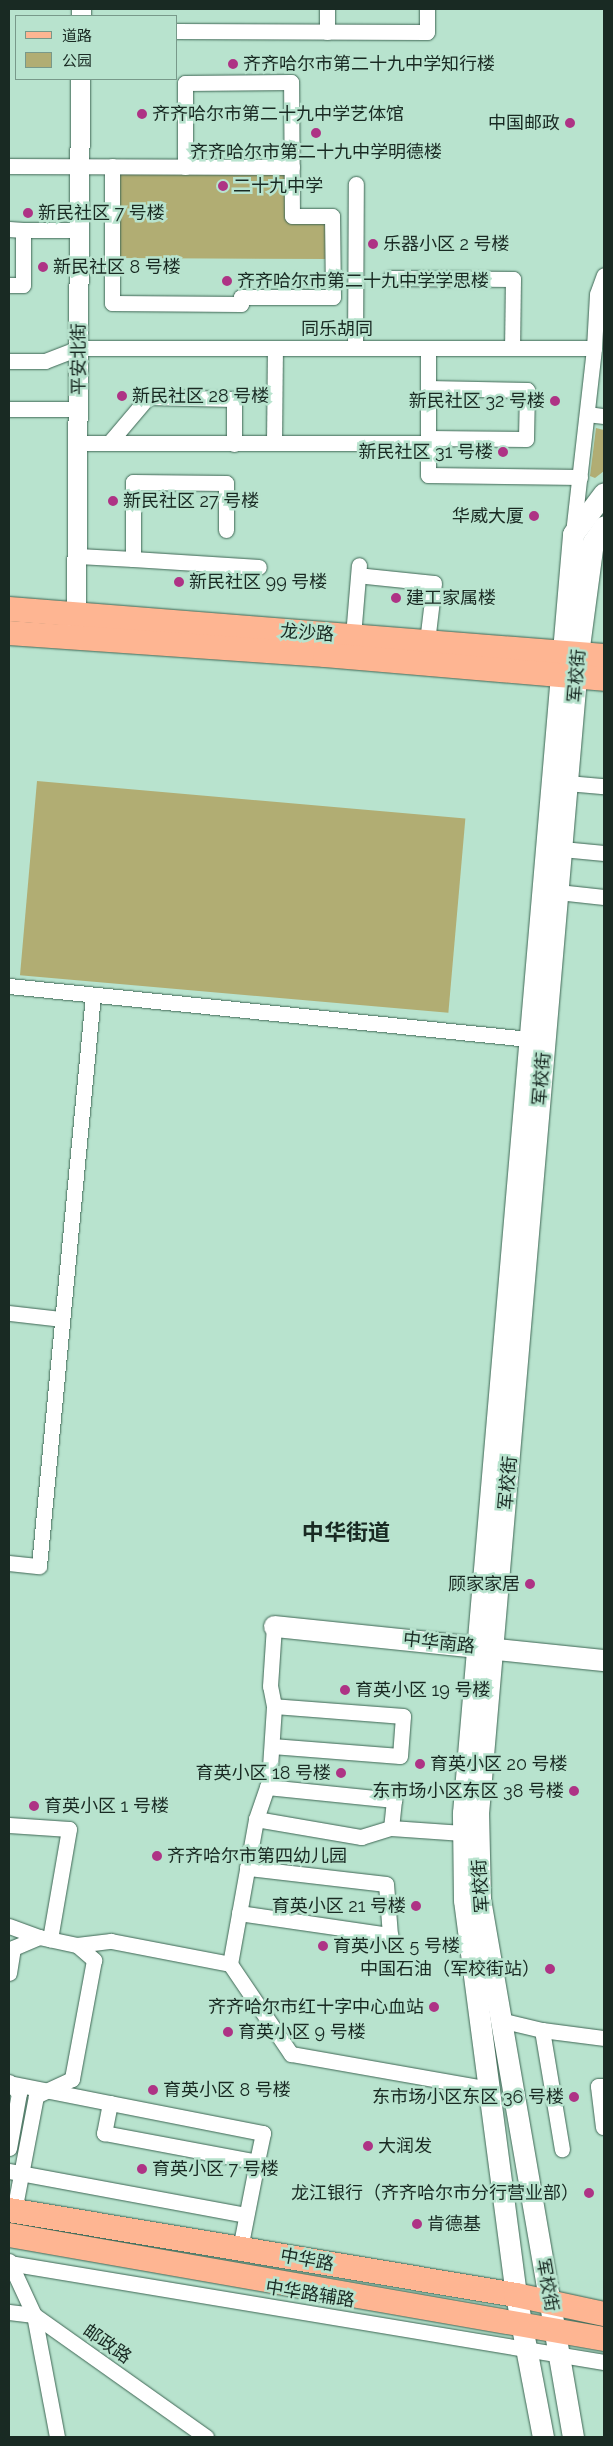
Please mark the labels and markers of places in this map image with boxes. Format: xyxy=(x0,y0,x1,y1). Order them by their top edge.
place label: 齐齐哈尔市第二十九中学知行楼 xyxy=(243,53,495,75)
marker: 齐齐哈尔市第二十九中学知行楼 xyxy=(227,58,239,70)
place label: 齐齐哈尔市第二十九中学艺体馆 xyxy=(152,103,404,125)
marker: 齐齐哈尔市第二十九中学艺体馆 xyxy=(136,108,148,120)
place label: 中国邮政 xyxy=(488,112,560,134)
marker: 中国邮政 xyxy=(564,117,576,129)
marker: 齐齐哈尔市第二十九中学明德楼 xyxy=(310,127,322,139)
place label: 齐齐哈尔市第二十九中学明德楼 xyxy=(190,141,442,163)
place label: 二十九中学 xyxy=(233,175,323,197)
marker: 二十九中学 xyxy=(217,180,229,192)
place label: 新民社区 7 号楼 xyxy=(38,202,165,224)
marker: 新民社区 7 号楼 xyxy=(22,207,34,219)
place label: 乐器小区 2 号楼 xyxy=(383,233,510,255)
marker: 乐器小区 2 号楼 xyxy=(367,238,379,250)
place label: 新民社区 8 号楼 xyxy=(53,256,181,278)
marker: 新民社区 8 号楼 xyxy=(37,261,49,273)
place label: 齐齐哈尔市第二十九中学学思楼 xyxy=(237,270,489,292)
marker: 齐齐哈尔市第二十九中学学思楼 xyxy=(221,275,233,287)
place label: 新民社区 28 号楼 xyxy=(132,385,269,407)
marker: 新民社区 28 号楼 xyxy=(116,390,128,402)
place label: 新民社区 32 号楼 xyxy=(409,390,545,412)
marker: 新民社区 32 号楼 xyxy=(549,395,561,407)
place label: 新民社区 31 号楼 xyxy=(359,441,493,463)
marker: 新民社区 31 号楼 xyxy=(497,446,509,458)
place label: 新民社区 27 号楼 xyxy=(123,490,259,512)
marker: 新民社区 27 号楼 xyxy=(107,495,119,507)
place label: 华威大厦 xyxy=(452,505,524,527)
marker: 华威大厦 xyxy=(528,510,540,522)
place label: 新民社区 99 号楼 xyxy=(189,571,327,593)
marker: 新民社区 99 号楼 xyxy=(173,576,185,588)
place label: 建工家属楼 xyxy=(406,587,496,609)
marker: 建工家属楼 xyxy=(390,592,402,604)
place label: 顾家家居 xyxy=(448,1573,520,1595)
marker: 顾家家居 xyxy=(524,1578,536,1590)
place label: 育英小区 19 号楼 xyxy=(355,1679,490,1701)
marker: 育英小区 19 号楼 xyxy=(339,1684,351,1696)
place label: 育英小区 20 号楼 xyxy=(430,1753,568,1775)
marker: 育英小区 20 号楼 xyxy=(414,1758,426,1770)
place label: 育英小区 18 号楼 xyxy=(195,1762,331,1784)
marker: 育英小区 18 号楼 xyxy=(335,1767,347,1779)
place label: 东市场小区东区 38 号楼 xyxy=(373,1780,564,1802)
marker: 东市场小区东区 38 号楼 xyxy=(568,1785,580,1797)
place label: 育英小区 1 号楼 xyxy=(44,1795,169,1817)
marker: 育英小区 1 号楼 xyxy=(28,1800,40,1812)
place label: 齐齐哈尔市第四幼儿园 xyxy=(167,1845,347,1867)
marker: 齐齐哈尔市第四幼儿园 xyxy=(151,1850,163,1862)
place label: 育英小区 21 号楼 xyxy=(272,1895,406,1917)
marker: 育英小区 21 号楼 xyxy=(410,1900,422,1912)
place label: 育英小区 5 号楼 xyxy=(333,1935,460,1957)
marker: 育英小区 5 号楼 xyxy=(317,1940,329,1952)
place label: 中国石油（军校街站） xyxy=(360,1958,540,1980)
marker: 中国石油（军校街站） xyxy=(544,1963,556,1975)
place label: 齐齐哈尔市红十字中心血站 xyxy=(208,1996,424,2018)
marker: 齐齐哈尔市红十字中心血站 xyxy=(428,2001,440,2013)
place label: 育英小区 9 号楼 xyxy=(238,2021,366,2043)
marker: 育英小区 9 号楼 xyxy=(222,2026,234,2038)
place label: 育英小区 8 号楼 xyxy=(163,2079,291,2101)
marker: 育英小区 8 号楼 xyxy=(147,2084,159,2096)
place label: 东市场小区东区 36 号楼 xyxy=(372,2086,564,2108)
marker: 东市场小区东区 36 号楼 xyxy=(568,2091,580,2103)
place label: 大润发 xyxy=(378,2135,432,2157)
marker: 大润发 xyxy=(362,2140,374,2152)
place label: 育英小区 7 号楼 xyxy=(152,2158,279,2180)
marker: 育英小区 7 号楼 xyxy=(136,2163,148,2175)
place label: 龙江银行（齐齐哈尔市分行营业部） xyxy=(291,2182,579,2204)
marker: 龙江银行（齐齐哈尔市分行营业部） xyxy=(583,2187,595,2199)
place label: 肯德基 xyxy=(427,2213,481,2235)
marker: 肯德基 xyxy=(411,2218,423,2230)

